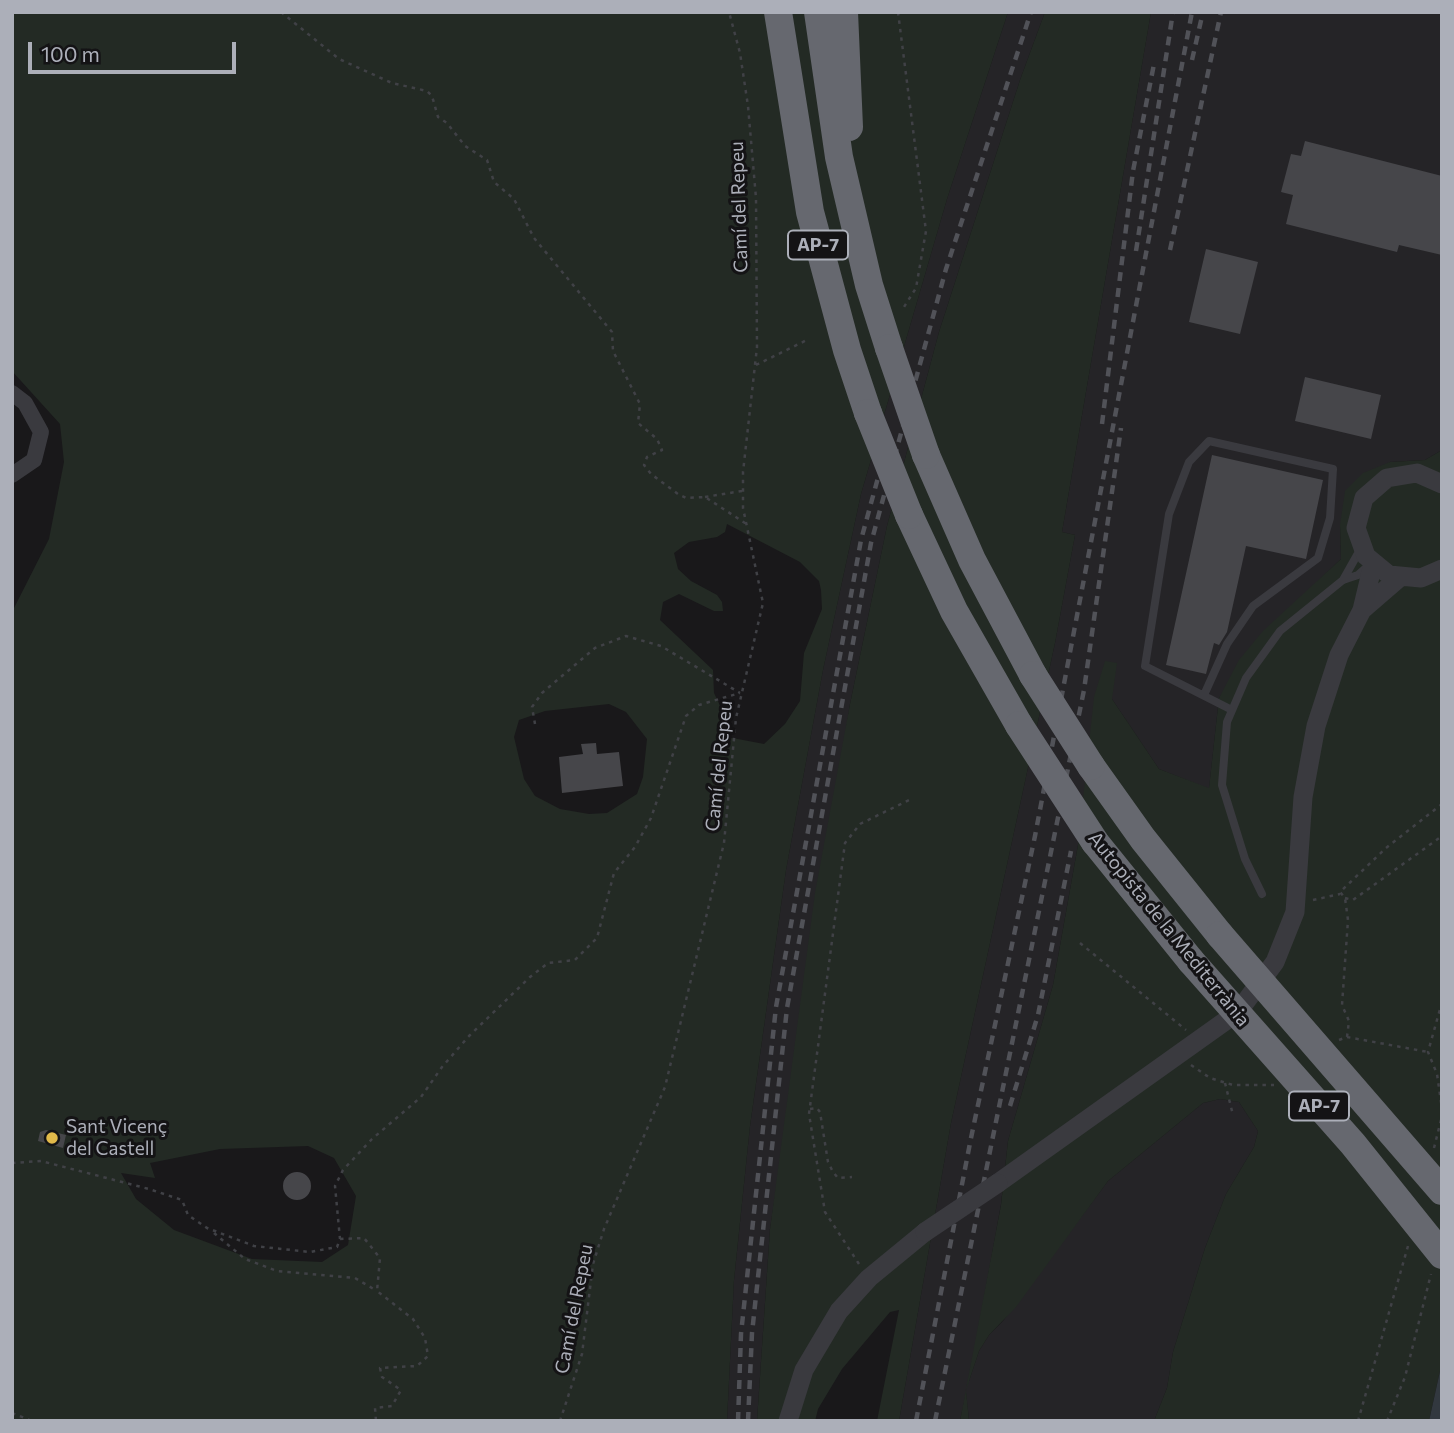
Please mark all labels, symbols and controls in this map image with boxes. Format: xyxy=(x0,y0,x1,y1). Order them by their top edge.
scale bar xyxy=(32,28,240,72)
text: 100 m xyxy=(41,41,100,66)
street label: Camí del Repeu xyxy=(725,141,753,273)
road number: AP-7 xyxy=(788,230,848,260)
street label: Camí del Repeu xyxy=(701,699,737,833)
street label: Autopista de la Mediterrània xyxy=(1083,827,1255,1031)
road number: AP-7 xyxy=(1289,1092,1349,1120)
place label: Sant Vicenç del Castell xyxy=(66,1116,167,1160)
marker: Sant Vicenç del Castell xyxy=(44,1130,60,1146)
street label: Camí del Repeu xyxy=(550,1242,598,1376)

